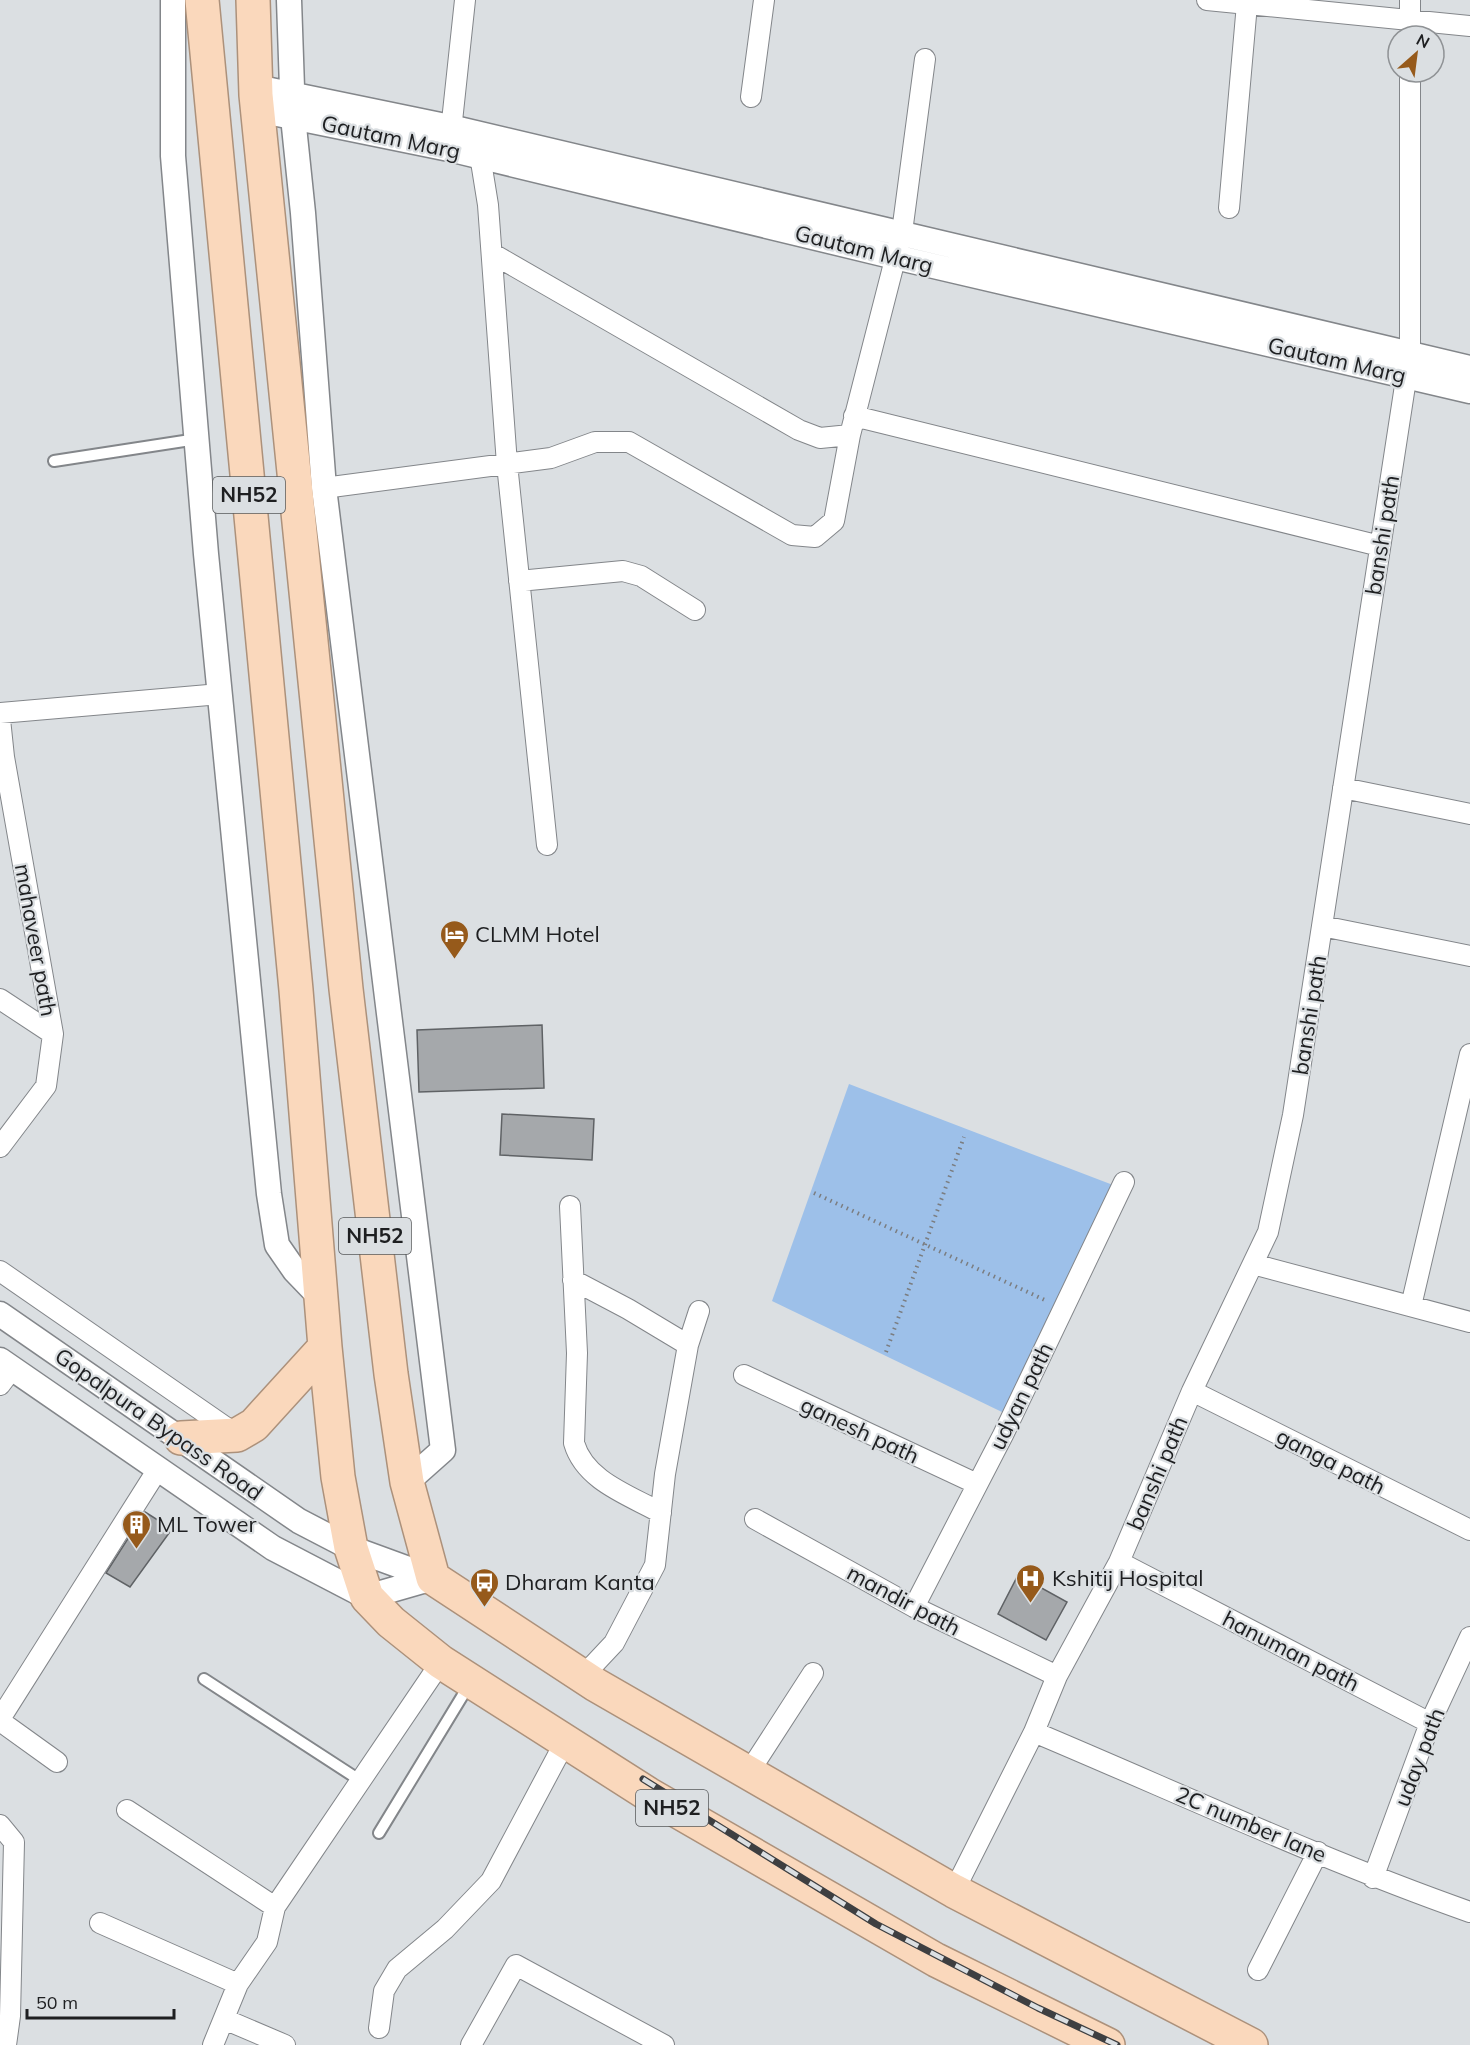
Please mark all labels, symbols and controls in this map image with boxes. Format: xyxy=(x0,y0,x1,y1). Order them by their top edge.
north arrow xyxy=(1386,24,1446,84)
text: N xyxy=(1413,29,1433,52)
street label: Gautam Marg xyxy=(319,109,463,165)
street label: Gautam Marg xyxy=(792,218,936,280)
street label: Gautam Marg xyxy=(1265,330,1409,390)
street label: banshi path xyxy=(1359,473,1405,597)
road number: NH52 xyxy=(213,477,285,513)
street label: mahaveer path xyxy=(9,861,63,1019)
hotel icon: CLMM Hotel xyxy=(438,918,470,960)
place label: CLMM Hotel xyxy=(475,920,600,948)
street label: banshi path xyxy=(1286,953,1332,1077)
road number: NH52 xyxy=(339,1218,411,1254)
street label: udyan path xyxy=(983,1338,1059,1454)
street label: Gopalpura Bypass Road xyxy=(50,1342,268,1506)
street label: ganesh path xyxy=(796,1390,924,1470)
street label: banshi path xyxy=(1120,1412,1194,1534)
street label: ganga path xyxy=(1272,1422,1390,1500)
building icon: ML Tower xyxy=(120,1508,152,1550)
place label: ML Tower xyxy=(157,1510,257,1538)
street label: mandir path xyxy=(842,1558,966,1642)
hospital icon: Kshitij Hospital xyxy=(1015,1562,1047,1604)
place label: Kshitij Hospital xyxy=(1052,1564,1204,1592)
bus stop icon: Dharam Kanta xyxy=(468,1566,500,1608)
place label: Dharam Kanta xyxy=(505,1568,655,1596)
street label: hanuman path xyxy=(1218,1605,1364,1697)
street label: uday path xyxy=(1387,1704,1451,1810)
street label: 2C number lane xyxy=(1171,1780,1331,1868)
road number: NH52 xyxy=(636,1790,708,1826)
scale bar xyxy=(27,1982,174,2020)
text: 50 m xyxy=(36,1991,78,2014)

